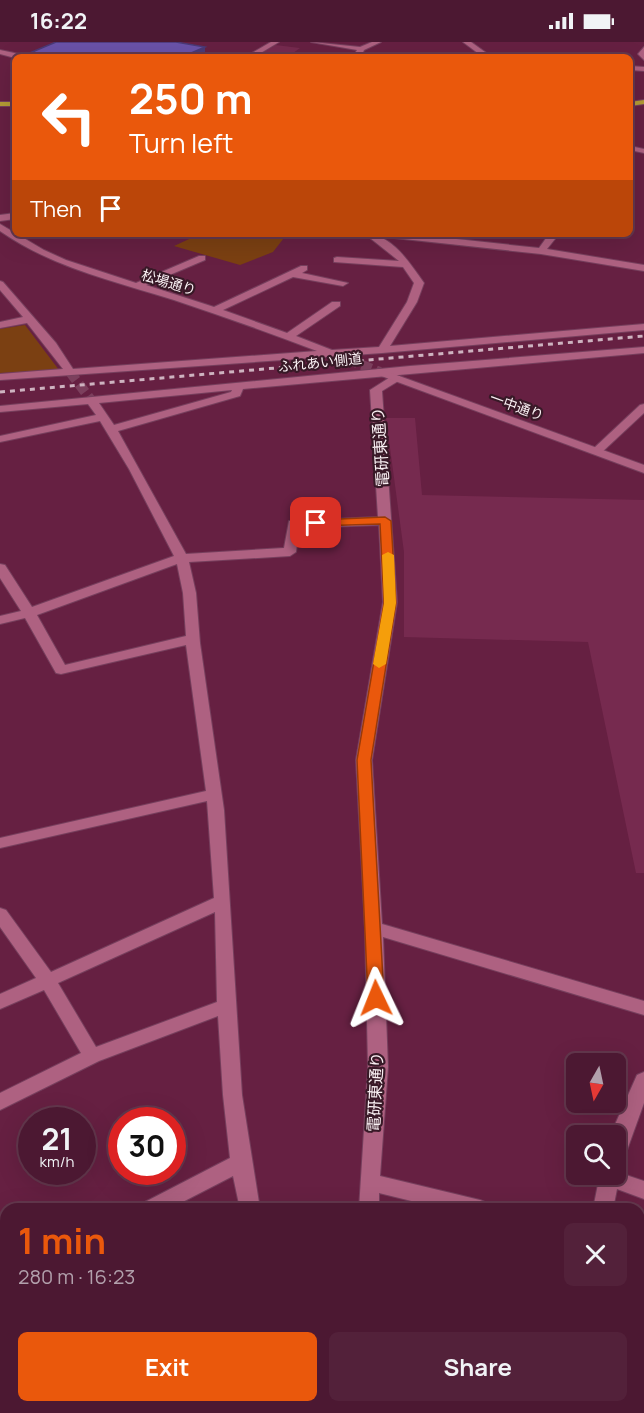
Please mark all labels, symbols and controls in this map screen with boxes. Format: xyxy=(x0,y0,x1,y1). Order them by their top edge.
text: 16:22 xyxy=(30,6,87,36)
text: 250 m xyxy=(129,69,252,127)
icon: left xyxy=(30,78,108,156)
text: Turn left xyxy=(129,124,233,161)
icon: arrive xyxy=(94,192,127,225)
text: Then xyxy=(30,194,82,224)
street label: 松場通り xyxy=(139,265,199,299)
street label: ふれあい側道 xyxy=(277,348,363,376)
street label: 一中通り xyxy=(487,387,547,425)
street label: 電研東通り xyxy=(366,406,394,488)
pin xyxy=(290,497,341,548)
icon: arrive xyxy=(299,506,332,539)
position arrow xyxy=(344,966,408,1030)
street label: 電研東通り xyxy=(362,1051,388,1133)
north arrow xyxy=(566,1053,626,1113)
map controls xyxy=(566,1053,626,1185)
speed limit sign: 30 xyxy=(108,1107,186,1185)
text: 21 xyxy=(41,1118,73,1159)
button: search xyxy=(566,1125,626,1185)
text: km/h xyxy=(40,1151,74,1172)
text: 1 min xyxy=(18,1216,106,1265)
button: close xyxy=(564,1223,627,1286)
text: 280 m · 16:23 xyxy=(18,1263,135,1290)
button: Exit xyxy=(18,1332,317,1401)
button: Share xyxy=(329,1332,627,1401)

